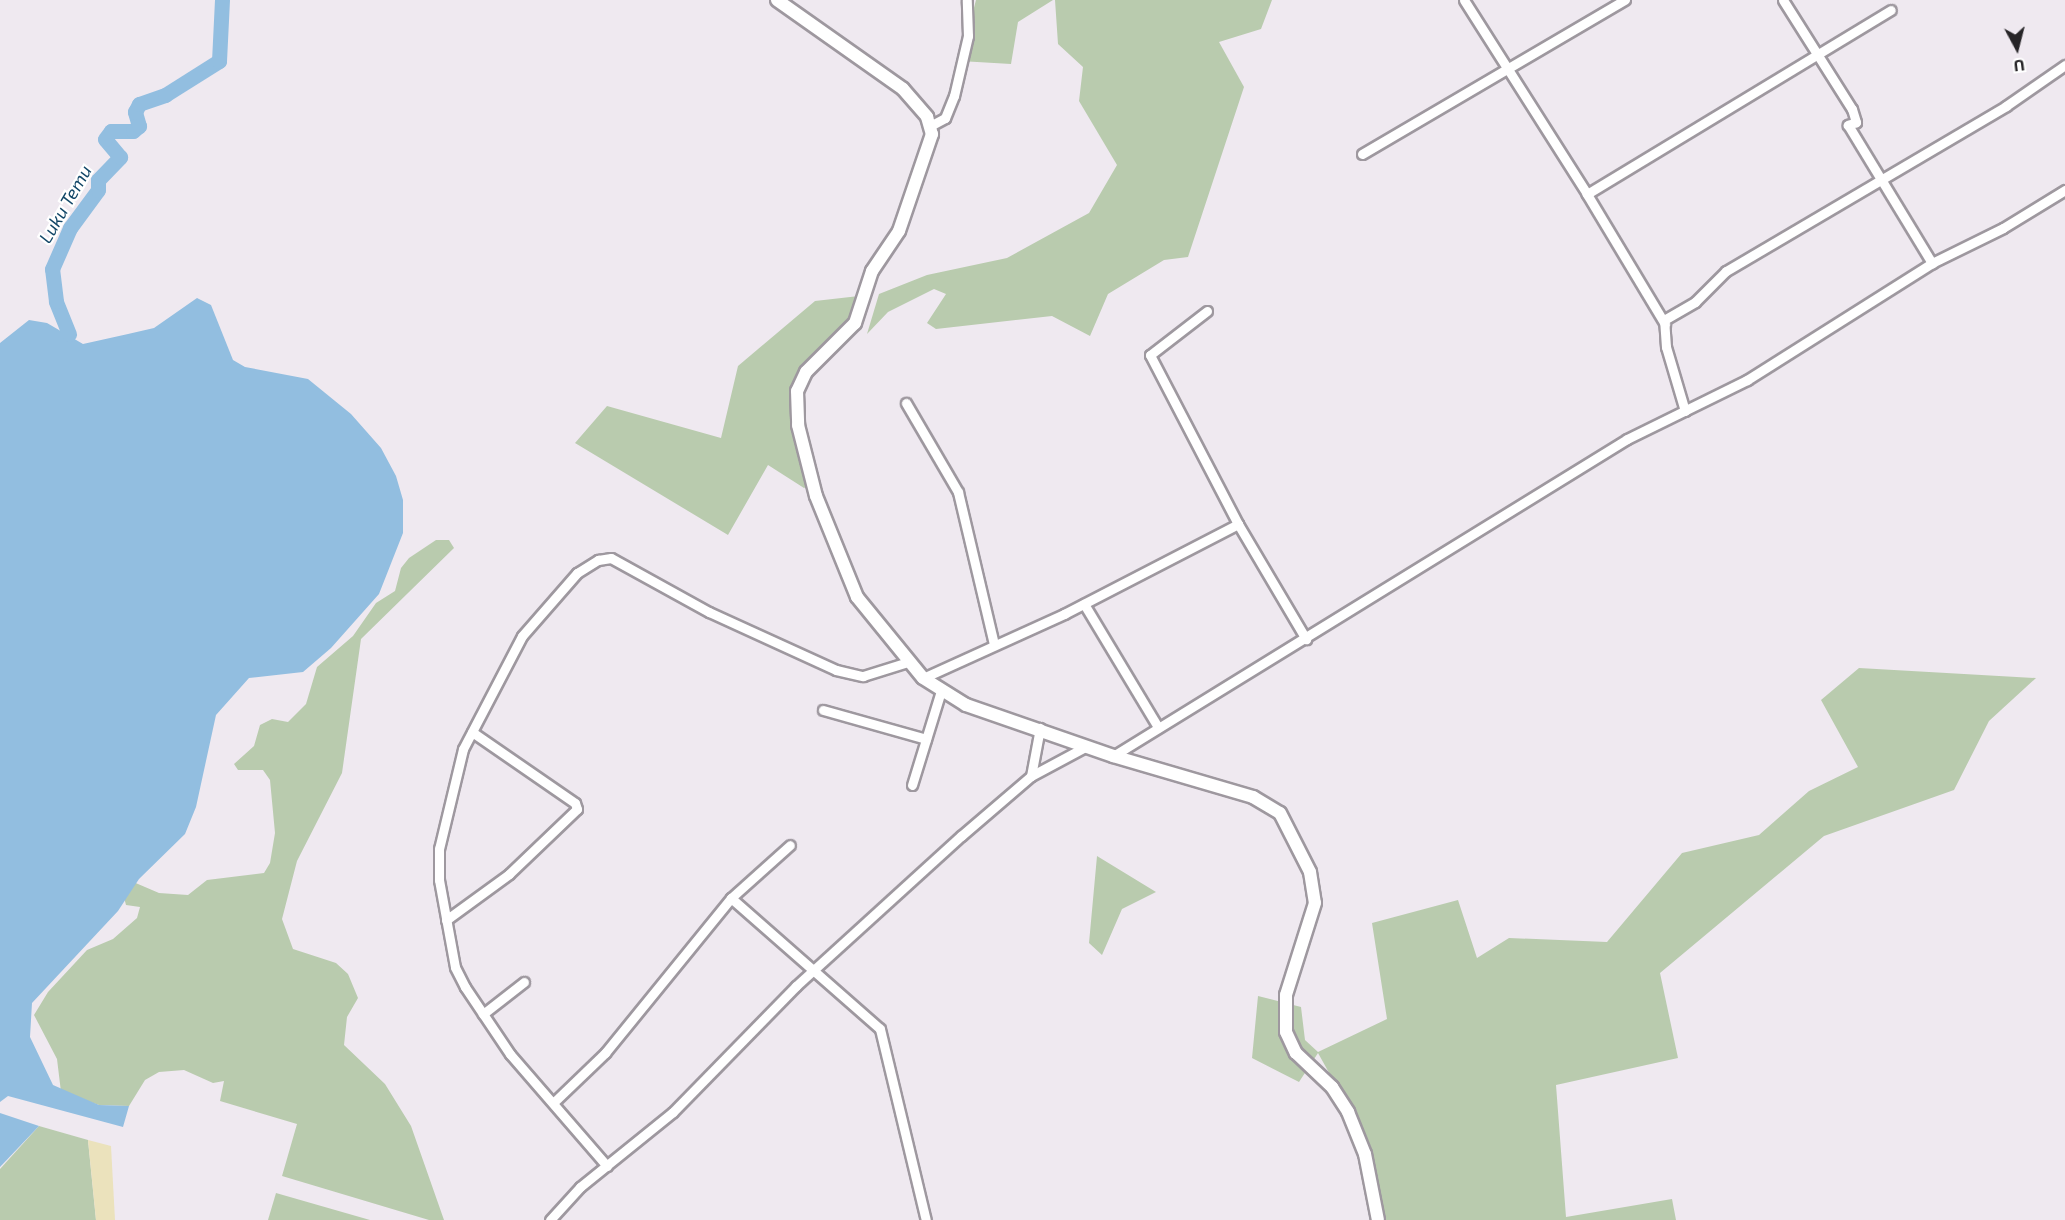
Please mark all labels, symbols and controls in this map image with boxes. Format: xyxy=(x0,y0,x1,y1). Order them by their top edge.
north arrow xyxy=(1987,18,2047,78)
text: U xyxy=(2013,56,2026,76)
water label: Luku Temu xyxy=(34,161,96,247)

